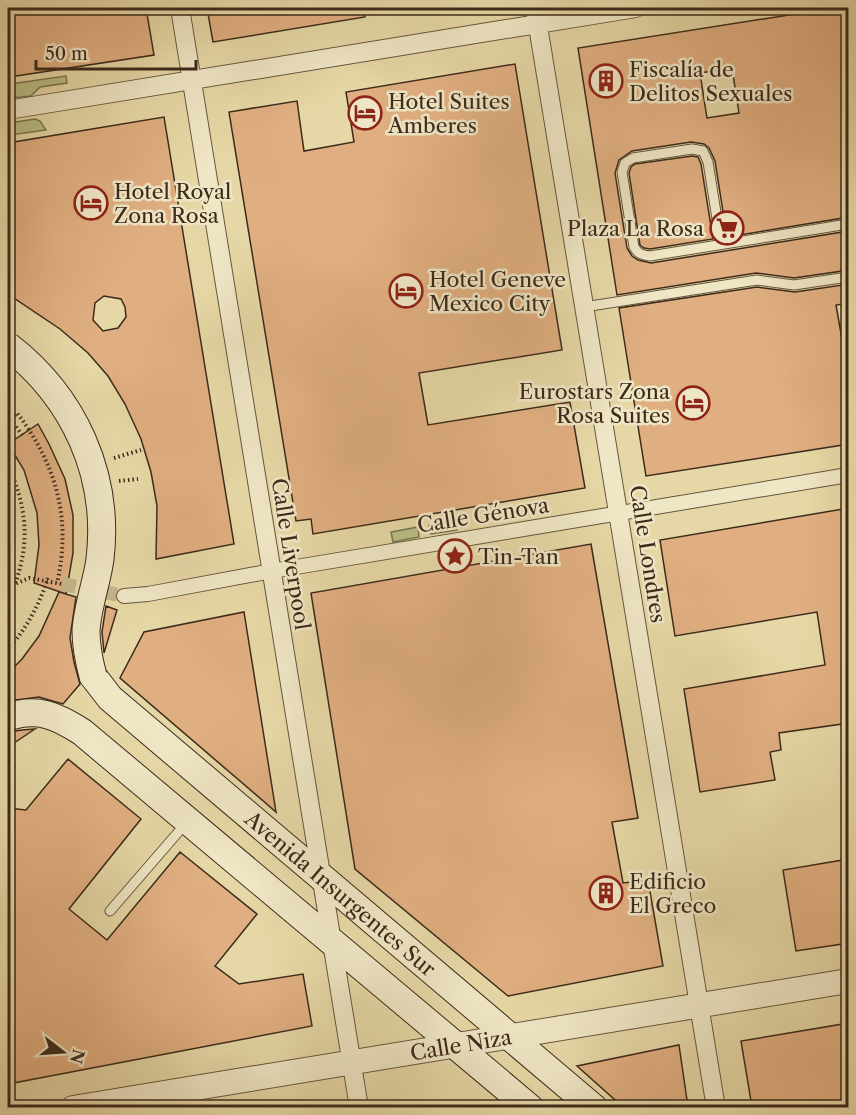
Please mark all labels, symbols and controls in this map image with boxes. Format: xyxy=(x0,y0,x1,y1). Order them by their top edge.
scale bar xyxy=(36,33,196,71)
text: 50 m xyxy=(45,43,88,65)
place label: Fiscalía de Delitos Sexuales xyxy=(629,57,792,106)
building icon: Fiscalía de Delitos Sexuales xyxy=(588,63,624,99)
place label: Hotel Suites Amberes xyxy=(387,89,510,138)
hotel icon: Hotel Suites Amberes xyxy=(347,95,383,131)
place label: Hotel Royal Zona Rosa xyxy=(114,179,231,228)
hotel icon: Hotel Royal Zona Rosa xyxy=(73,185,109,221)
supermarket icon: Plaza La Rosa xyxy=(709,210,745,246)
place label: Plaza La Rosa xyxy=(567,216,705,241)
place label: Hotel Geneve Mexico City xyxy=(429,267,566,316)
hotel icon: Hotel Geneve Mexico City xyxy=(388,273,424,309)
place label: Eurostars Zona Rosa Suites xyxy=(519,379,671,428)
hotel icon: Eurostars Zona Rosa Suites xyxy=(675,385,711,421)
street label: Calle Liverpool xyxy=(267,476,315,632)
street label: Calle Londres xyxy=(625,483,671,625)
street label: Calle Génova xyxy=(415,492,552,538)
place icon: Tin-Tan xyxy=(437,538,473,574)
place label: Tin-Tan xyxy=(478,544,559,569)
street label: Avenida Insurgentes Sur xyxy=(239,805,441,981)
place label: Edificio El Greco xyxy=(629,869,716,918)
building icon: Edificio El Greco xyxy=(588,875,624,911)
north arrow xyxy=(33,1022,93,1082)
street label: Calle Niza xyxy=(408,1024,514,1065)
text: N xyxy=(66,1047,89,1066)

